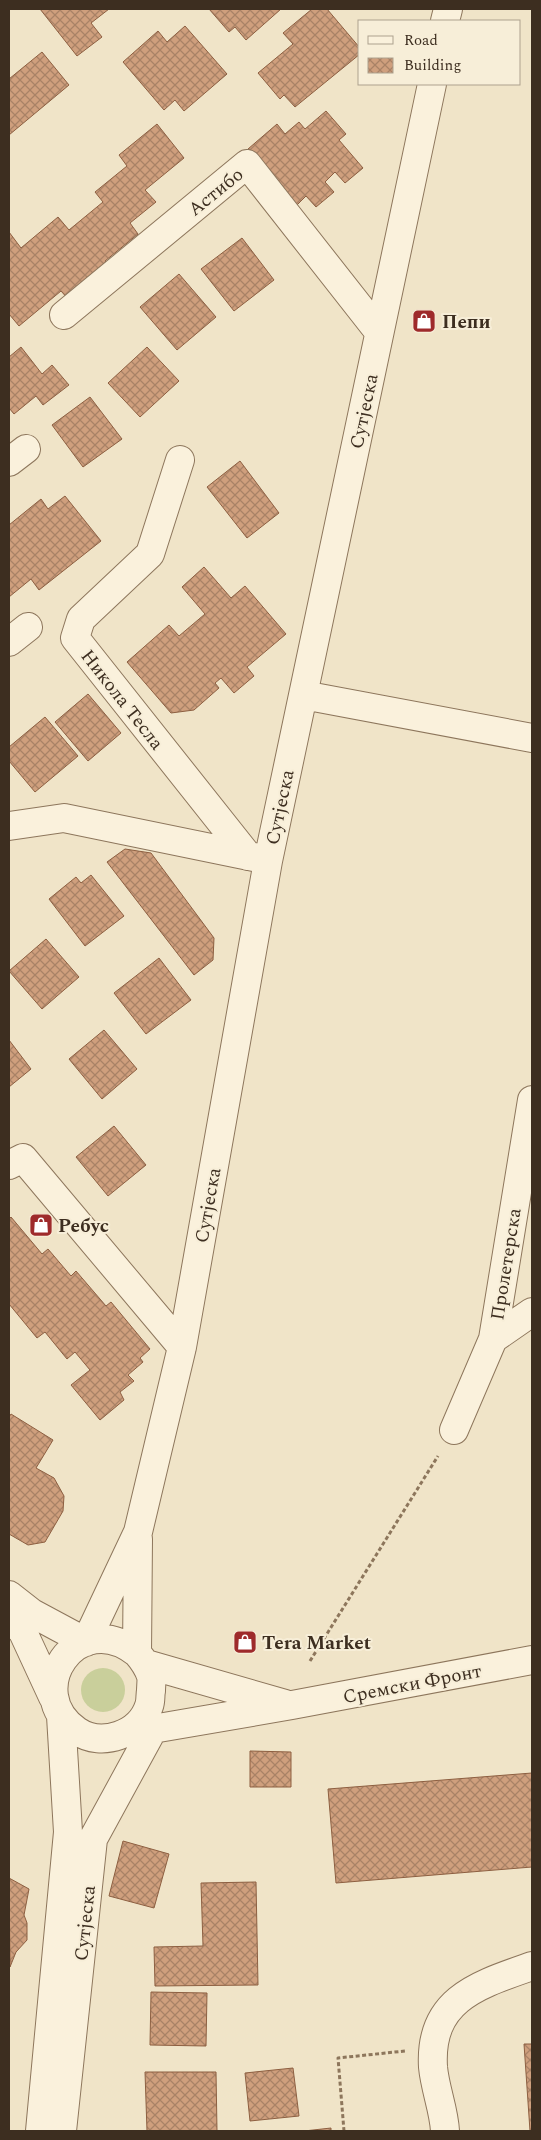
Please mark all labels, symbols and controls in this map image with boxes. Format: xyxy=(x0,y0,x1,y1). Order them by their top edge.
legend xyxy=(358,20,521,85)
text: Road xyxy=(404,29,438,52)
text: Building xyxy=(404,54,461,77)
street label: Астибо xyxy=(182,161,250,224)
shop icon: Пепи xyxy=(411,308,437,334)
place label: Пепи xyxy=(442,308,491,337)
street label: Сутјеска xyxy=(342,370,387,452)
street label: Никола Тесла xyxy=(73,643,171,757)
street label: Сутјеска xyxy=(258,766,303,848)
street label: Сутјеска xyxy=(188,1165,229,1245)
street label: Пролетерска xyxy=(483,1205,530,1323)
shop icon: Ребус xyxy=(28,1212,54,1238)
place label: Ребус xyxy=(58,1212,109,1241)
shop icon: Tera Market xyxy=(232,1629,258,1655)
place label: Tera Market xyxy=(262,1629,371,1658)
street label: Сремски Фронт xyxy=(340,1657,484,1712)
street label: Сутјеска xyxy=(67,1883,104,1963)

